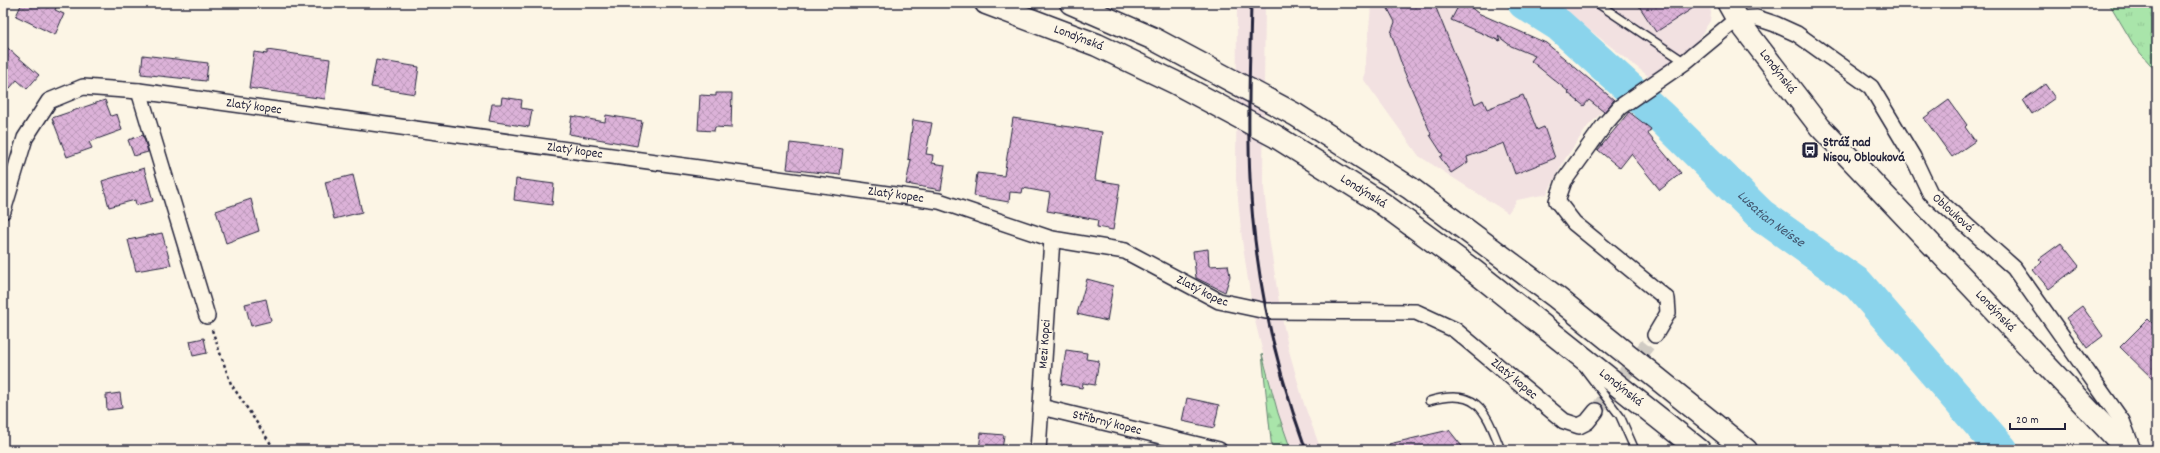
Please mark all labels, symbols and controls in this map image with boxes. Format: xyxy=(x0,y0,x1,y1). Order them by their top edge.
street label: Londýnská xyxy=(1051,20,1107,56)
street label: Londýnská xyxy=(1754,45,1801,99)
street label: Zlatý kopec xyxy=(225,94,283,120)
place label: Stráž nad Nisou, Oblouková xyxy=(1823,134,1905,168)
street label: Zlatý kopec xyxy=(546,138,604,164)
bus stop icon: Stráž nad Nisou, Oblouková xyxy=(1800,140,1820,160)
street label: Londýnská xyxy=(1336,170,1391,214)
street label: Zlatý kopec xyxy=(867,182,925,208)
water label: Lusatian Neisse xyxy=(1732,186,1809,253)
street label: Oblouková xyxy=(1927,189,1978,237)
street label: Zlatý kopec xyxy=(1173,270,1230,312)
street label: Londýnská xyxy=(1971,286,2020,337)
street label: Mezi Kopci xyxy=(1034,318,1056,369)
street label: Zlatý kopec xyxy=(1486,354,1542,404)
street label: Londýnská xyxy=(1595,364,1648,412)
street label: Stříbrný kopec xyxy=(1071,405,1144,440)
scale bar xyxy=(2010,405,2065,431)
text: 20 m xyxy=(2016,412,2039,429)

